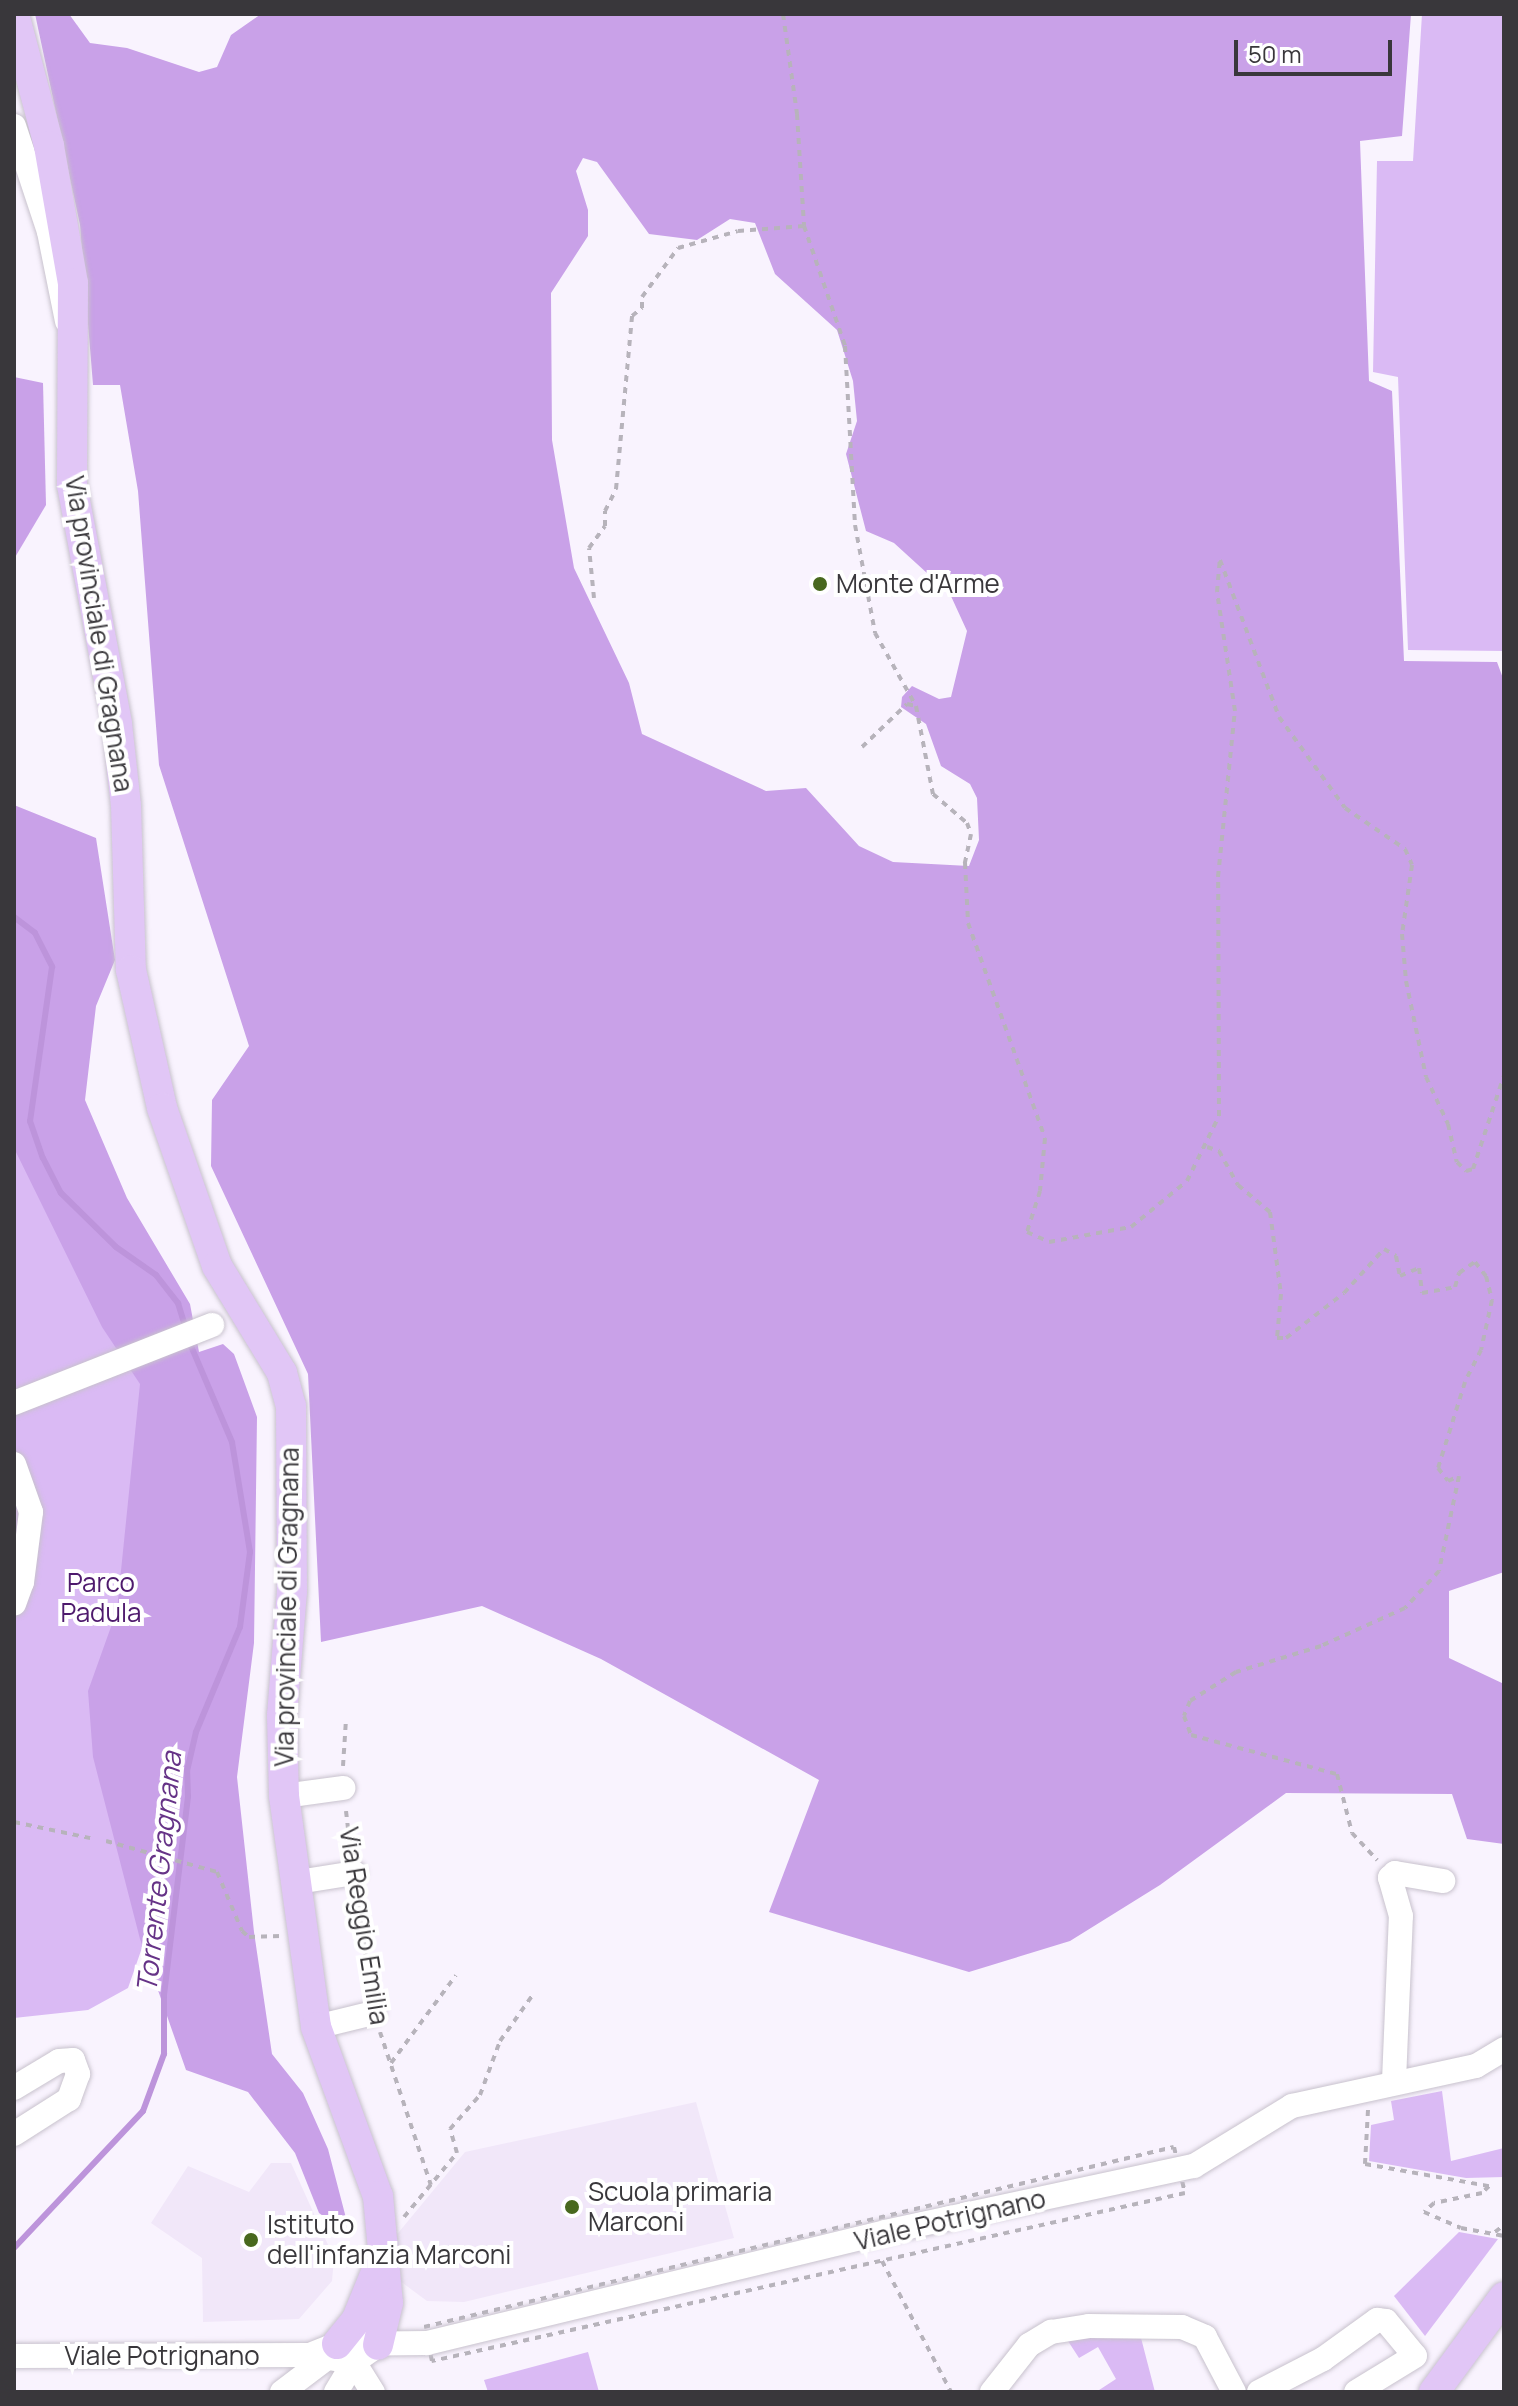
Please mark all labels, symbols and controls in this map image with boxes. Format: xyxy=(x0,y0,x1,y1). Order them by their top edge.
scale bar xyxy=(1238,24,1396,74)
text: 50 m xyxy=(1248,37,1302,70)
street label: Via provinciale di Gragnana xyxy=(59,474,139,794)
place label: Monte d'Arme xyxy=(836,568,1000,600)
marker: Monte d'Arme xyxy=(811,575,829,593)
street label: Via provinciale di Gragnana xyxy=(269,1447,305,1767)
park label: Parco Padula xyxy=(61,1567,141,1628)
water label: Torrente Gragnana xyxy=(129,1750,187,1994)
street label: Via Reggio Emilia xyxy=(333,1825,395,2027)
place label: Scuola primaria Marconi xyxy=(588,2176,772,2238)
street label: Viale Potrignano xyxy=(851,2183,1049,2257)
marker: Scuola primaria Marconi xyxy=(563,2198,581,2216)
place label: Istituto dell'infanzia Marconi xyxy=(267,2209,511,2270)
marker: Istituto dell'infanzia Marconi xyxy=(242,2231,260,2249)
street label: Viale Potrignano xyxy=(64,2340,260,2372)

